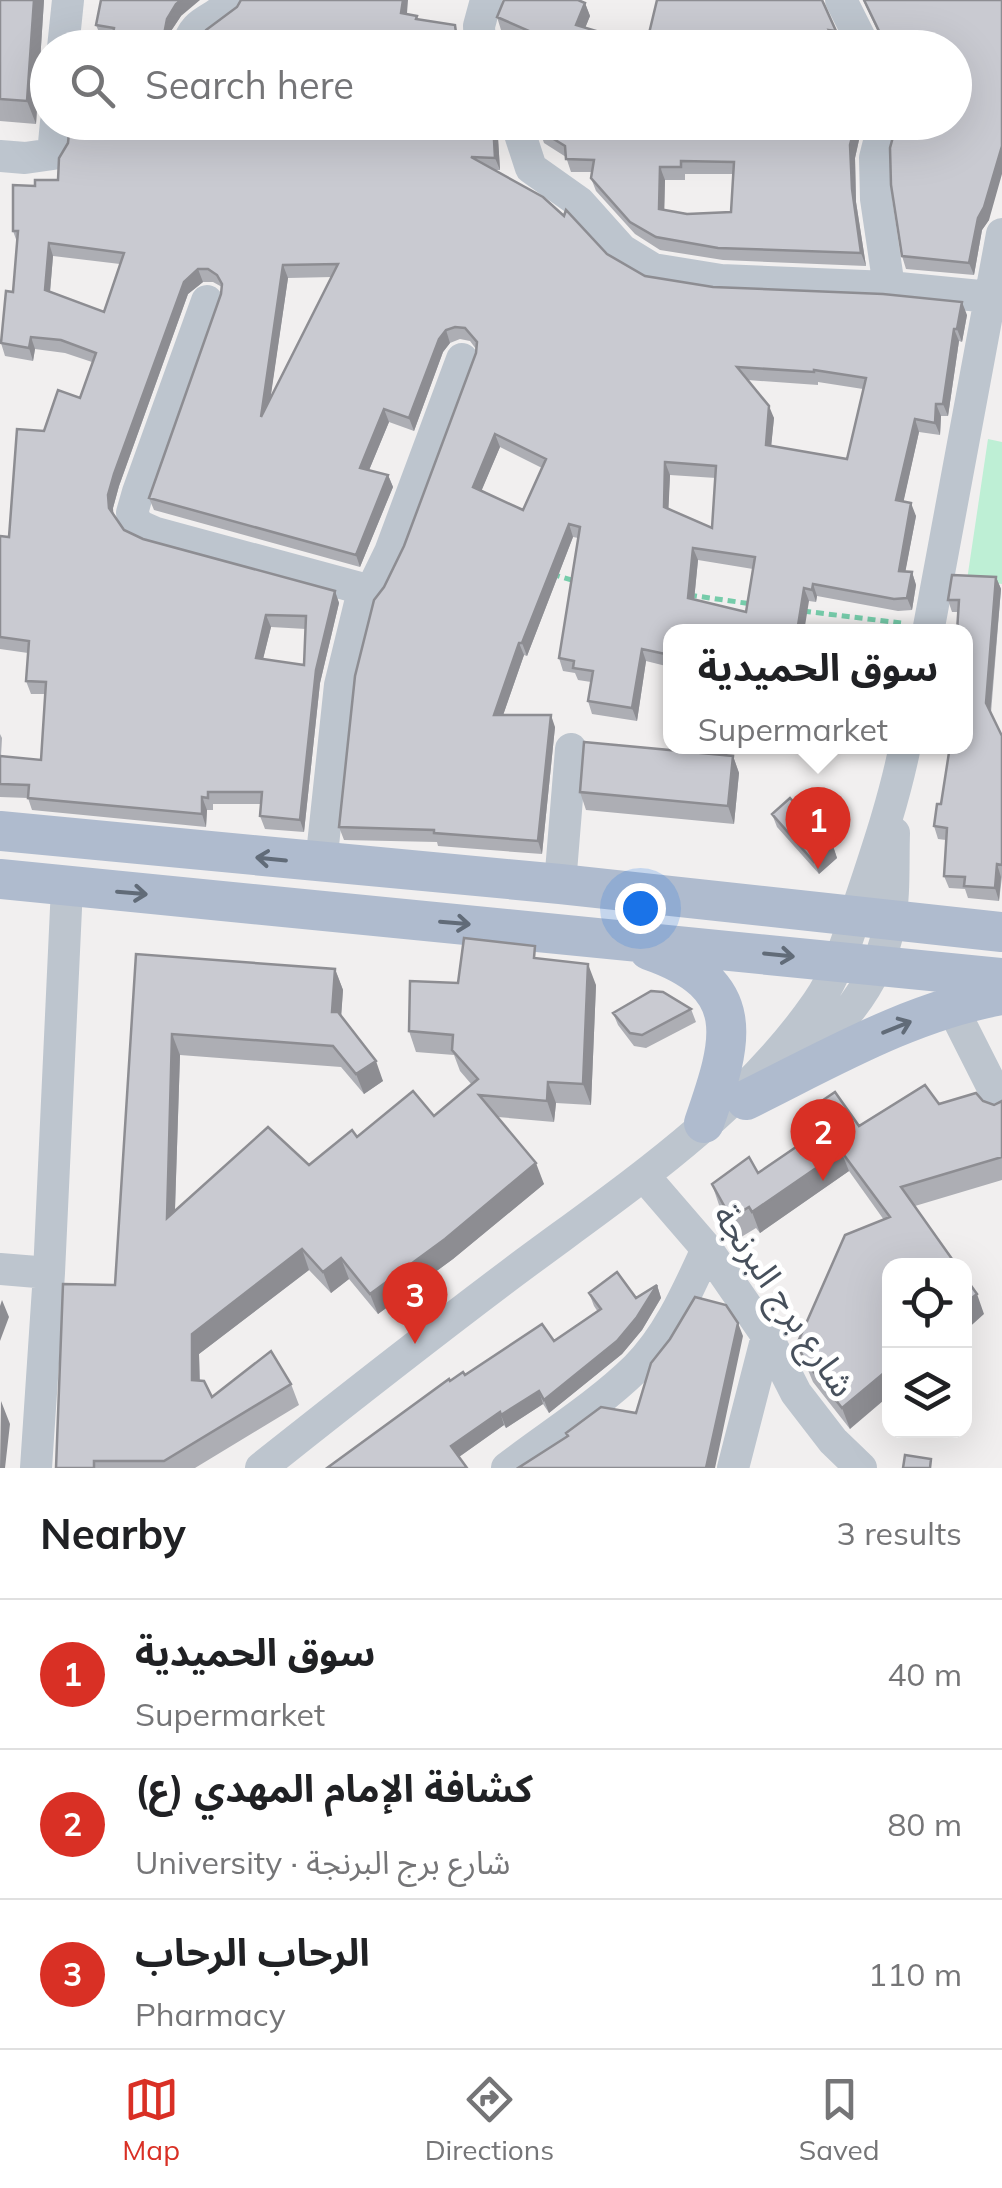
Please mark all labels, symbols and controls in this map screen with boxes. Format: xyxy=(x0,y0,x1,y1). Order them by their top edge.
search box xyxy=(30,30,972,140)
icon: search xyxy=(65,58,120,113)
text: Search here xyxy=(145,61,354,109)
popup xyxy=(663,624,973,754)
text: سوق الحمیدیة xyxy=(698,643,938,691)
text: Supermarket xyxy=(698,709,888,749)
pin: 1 xyxy=(786,786,850,869)
one-way arrow xyxy=(256,849,288,868)
your location xyxy=(615,883,666,934)
one-way arrow xyxy=(115,884,147,903)
one-way arrow xyxy=(439,914,471,933)
one-way arrow xyxy=(762,946,794,965)
one-way arrow xyxy=(881,1017,912,1035)
pin: 2 xyxy=(790,1098,856,1181)
street label: شارع برج البرنجة xyxy=(700,1195,866,1408)
map controls xyxy=(882,1258,972,1438)
button: locate xyxy=(882,1258,972,1348)
pin: 3 xyxy=(382,1262,448,1344)
button: layers xyxy=(882,1348,972,1438)
text: Nearby xyxy=(40,1507,186,1560)
text: 3 results xyxy=(837,1513,962,1553)
text: سوق الحمیدیة xyxy=(135,1628,375,1676)
text: 1 xyxy=(63,1654,82,1694)
text: 40 m xyxy=(887,1654,962,1694)
text: Supermarket xyxy=(135,1694,325,1734)
text: كشافة الإمام المهدي (ع) xyxy=(135,1764,533,1812)
text: 2 xyxy=(63,1804,82,1844)
text: 80 m xyxy=(887,1804,962,1844)
text: University · شارع برج البرنجة xyxy=(135,1842,510,1882)
text: الرحاب الرحاب xyxy=(135,1928,370,1976)
text: 3 xyxy=(63,1954,82,1994)
text: 110 m xyxy=(868,1954,962,1994)
text: Pharmacy xyxy=(135,1994,286,2034)
tab: Map xyxy=(122,2072,180,2167)
tab: Directions xyxy=(425,2072,554,2167)
tab: Saved xyxy=(799,2072,880,2167)

